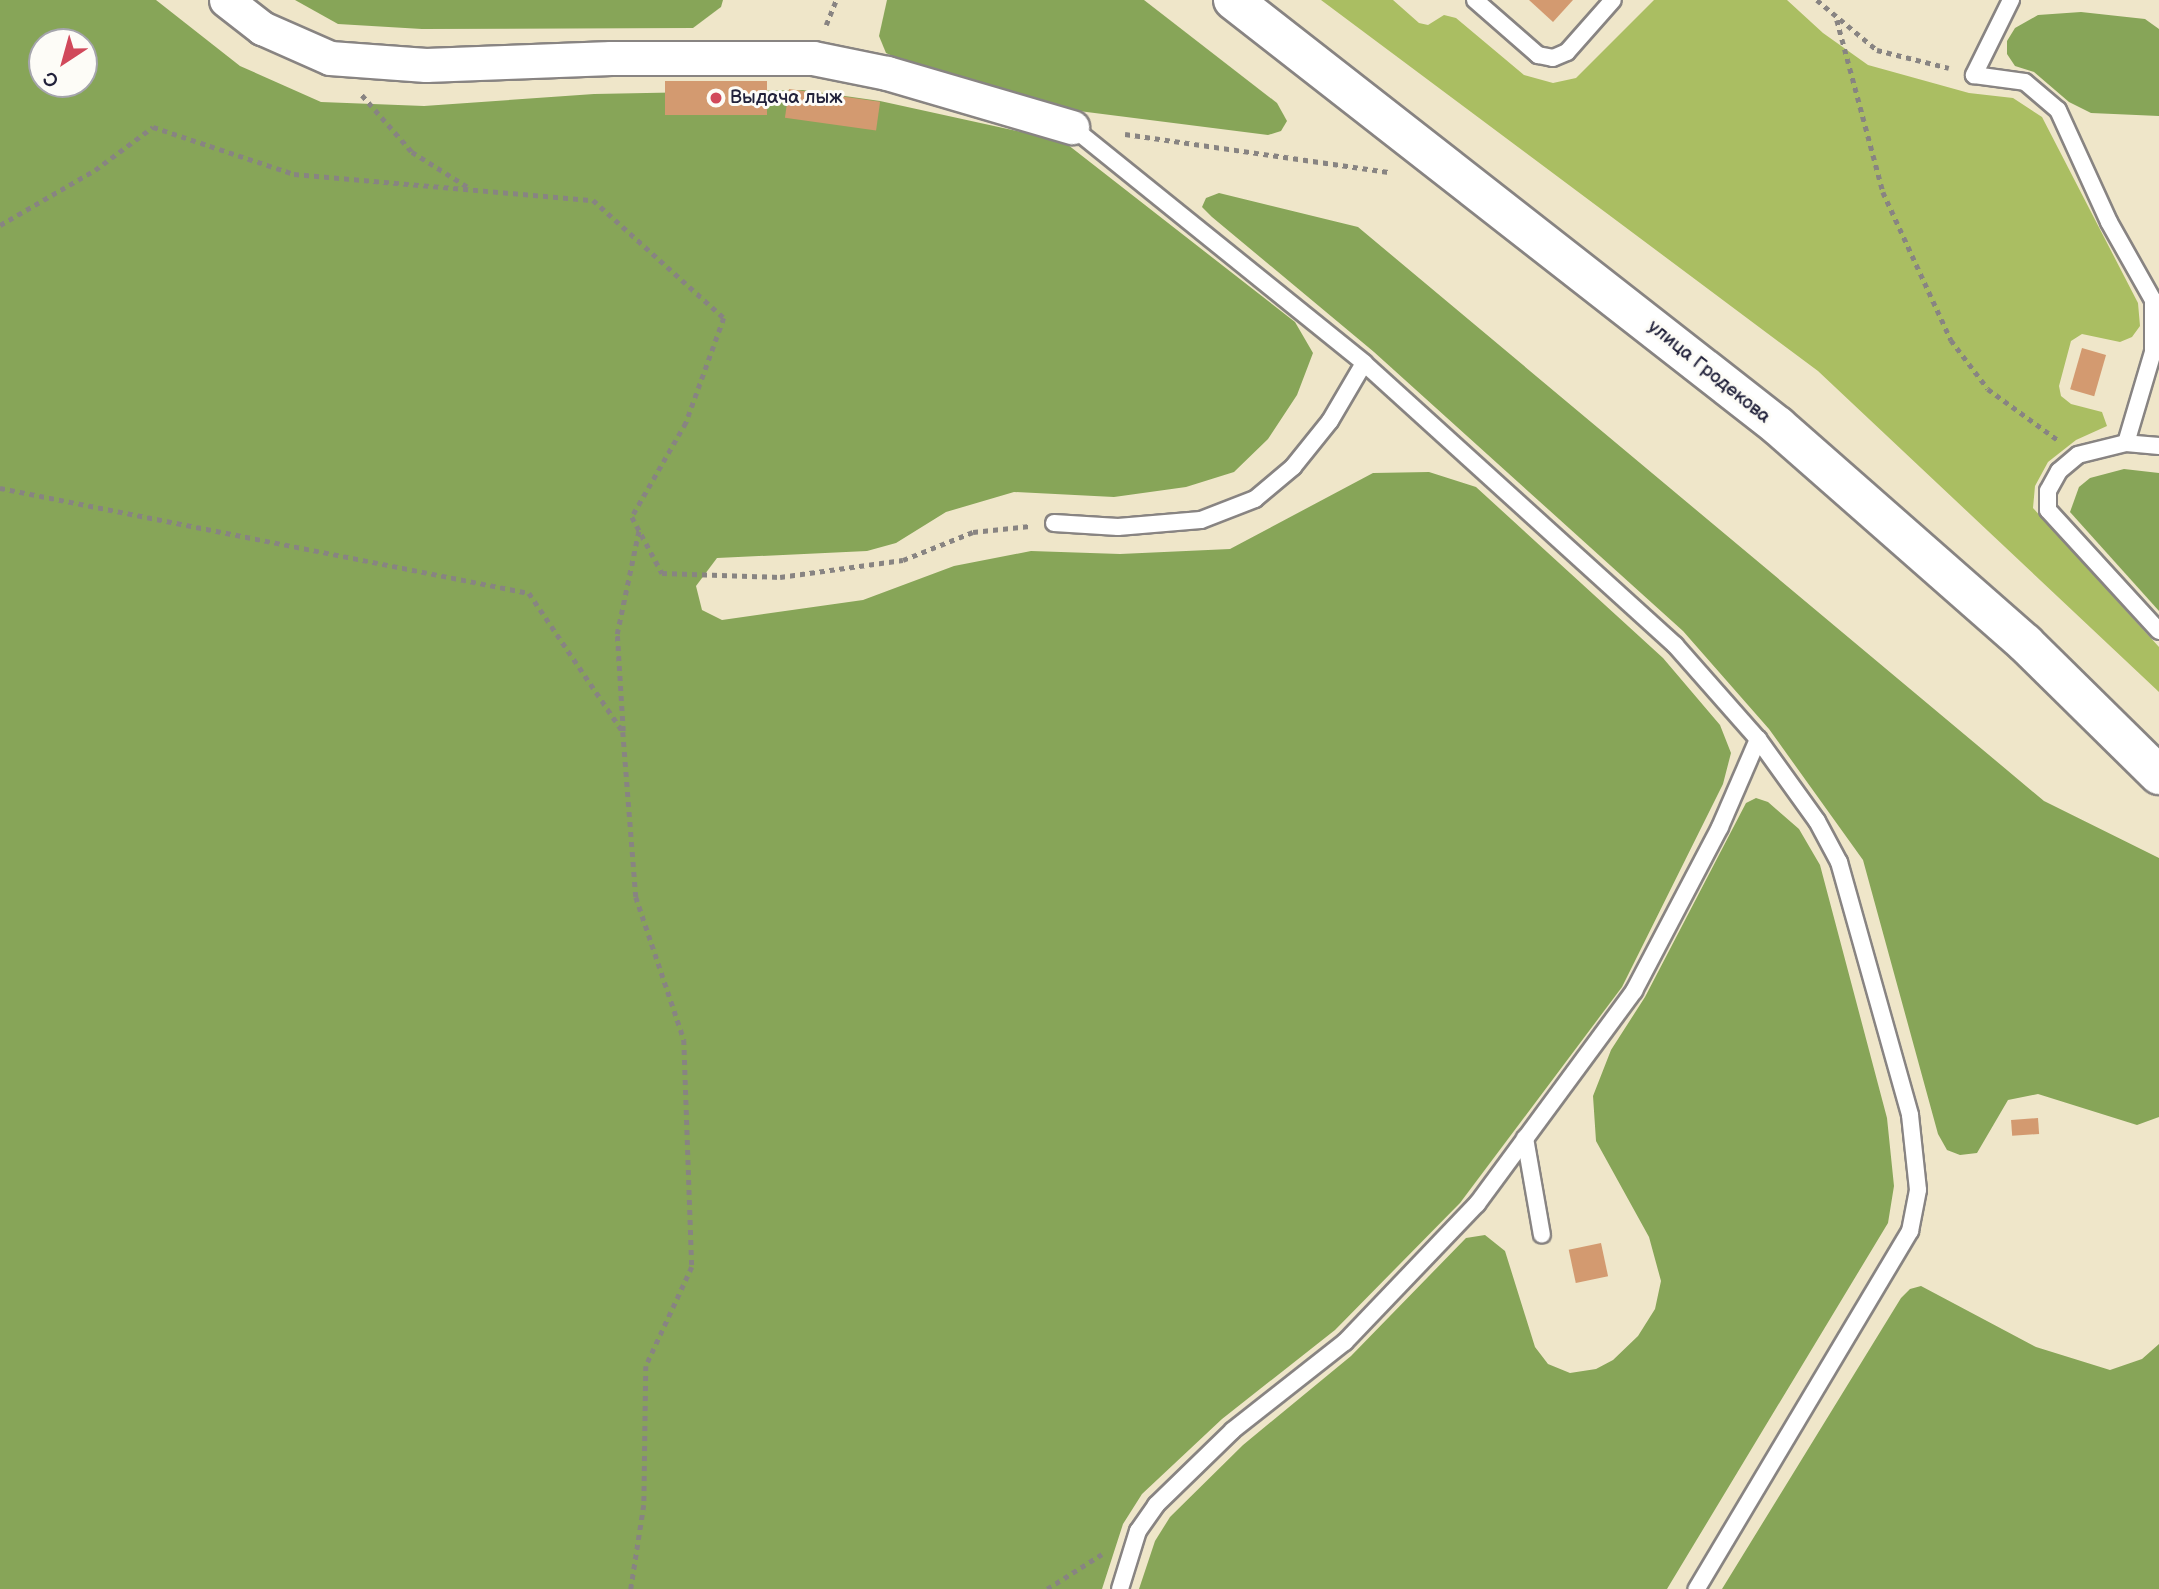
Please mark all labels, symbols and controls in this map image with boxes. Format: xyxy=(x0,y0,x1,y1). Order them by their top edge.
north arrow xyxy=(28,28,98,98)
text: С xyxy=(39,66,64,92)
place label: Выдача лыж xyxy=(730,87,842,109)
marker: Выдача лыж xyxy=(708,90,724,106)
street label: улица Гродекова xyxy=(1643,316,1775,428)

